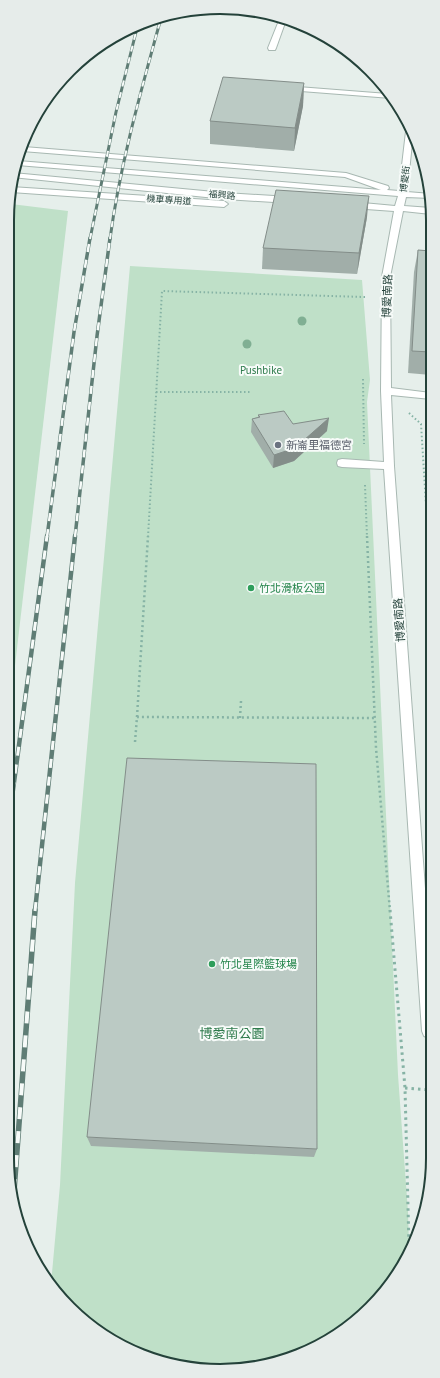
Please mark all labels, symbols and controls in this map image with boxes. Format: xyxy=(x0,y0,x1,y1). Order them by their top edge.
street label: 博愛街 xyxy=(397,165,412,193)
street label: 福興路 xyxy=(208,188,236,201)
street label: 機車專用道 xyxy=(146,192,192,207)
street label: 博愛南路 xyxy=(379,274,395,318)
park label: Pushbike xyxy=(240,363,282,377)
place label: 新崙里福德宮 xyxy=(286,438,352,452)
marker: 新崙里福德宮 xyxy=(273,440,283,450)
place label: 竹北滑板公園 xyxy=(259,581,325,595)
marker: 竹北滑板公園 xyxy=(246,583,256,593)
street label: 博愛南路 xyxy=(390,598,408,642)
place label: 竹北星際籃球場 xyxy=(220,957,297,971)
marker: 竹北星際籃球場 xyxy=(207,959,217,969)
park label: 博愛南公園 xyxy=(199,1025,265,1042)

